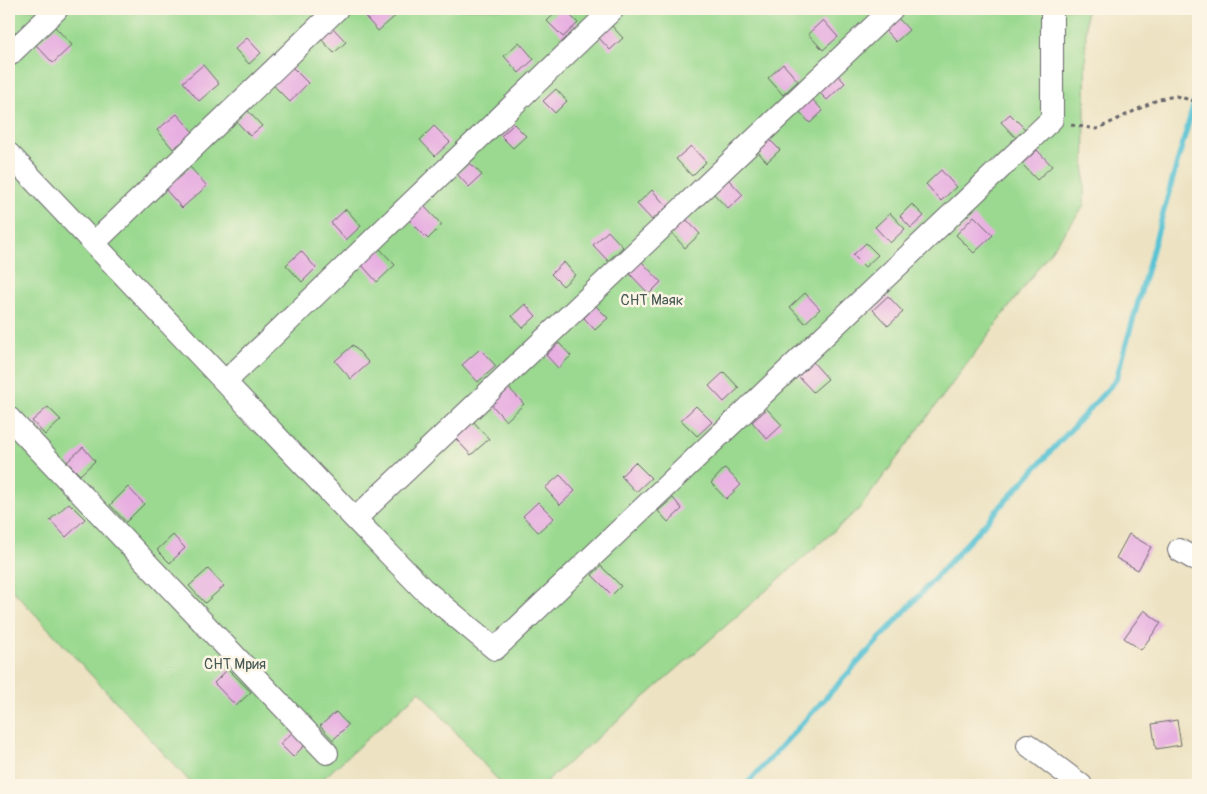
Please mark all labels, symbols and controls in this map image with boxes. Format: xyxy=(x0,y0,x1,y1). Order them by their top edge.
park label: СНТ Маяк xyxy=(621,291,684,310)
park label: СНТ Мрия xyxy=(204,655,266,674)

